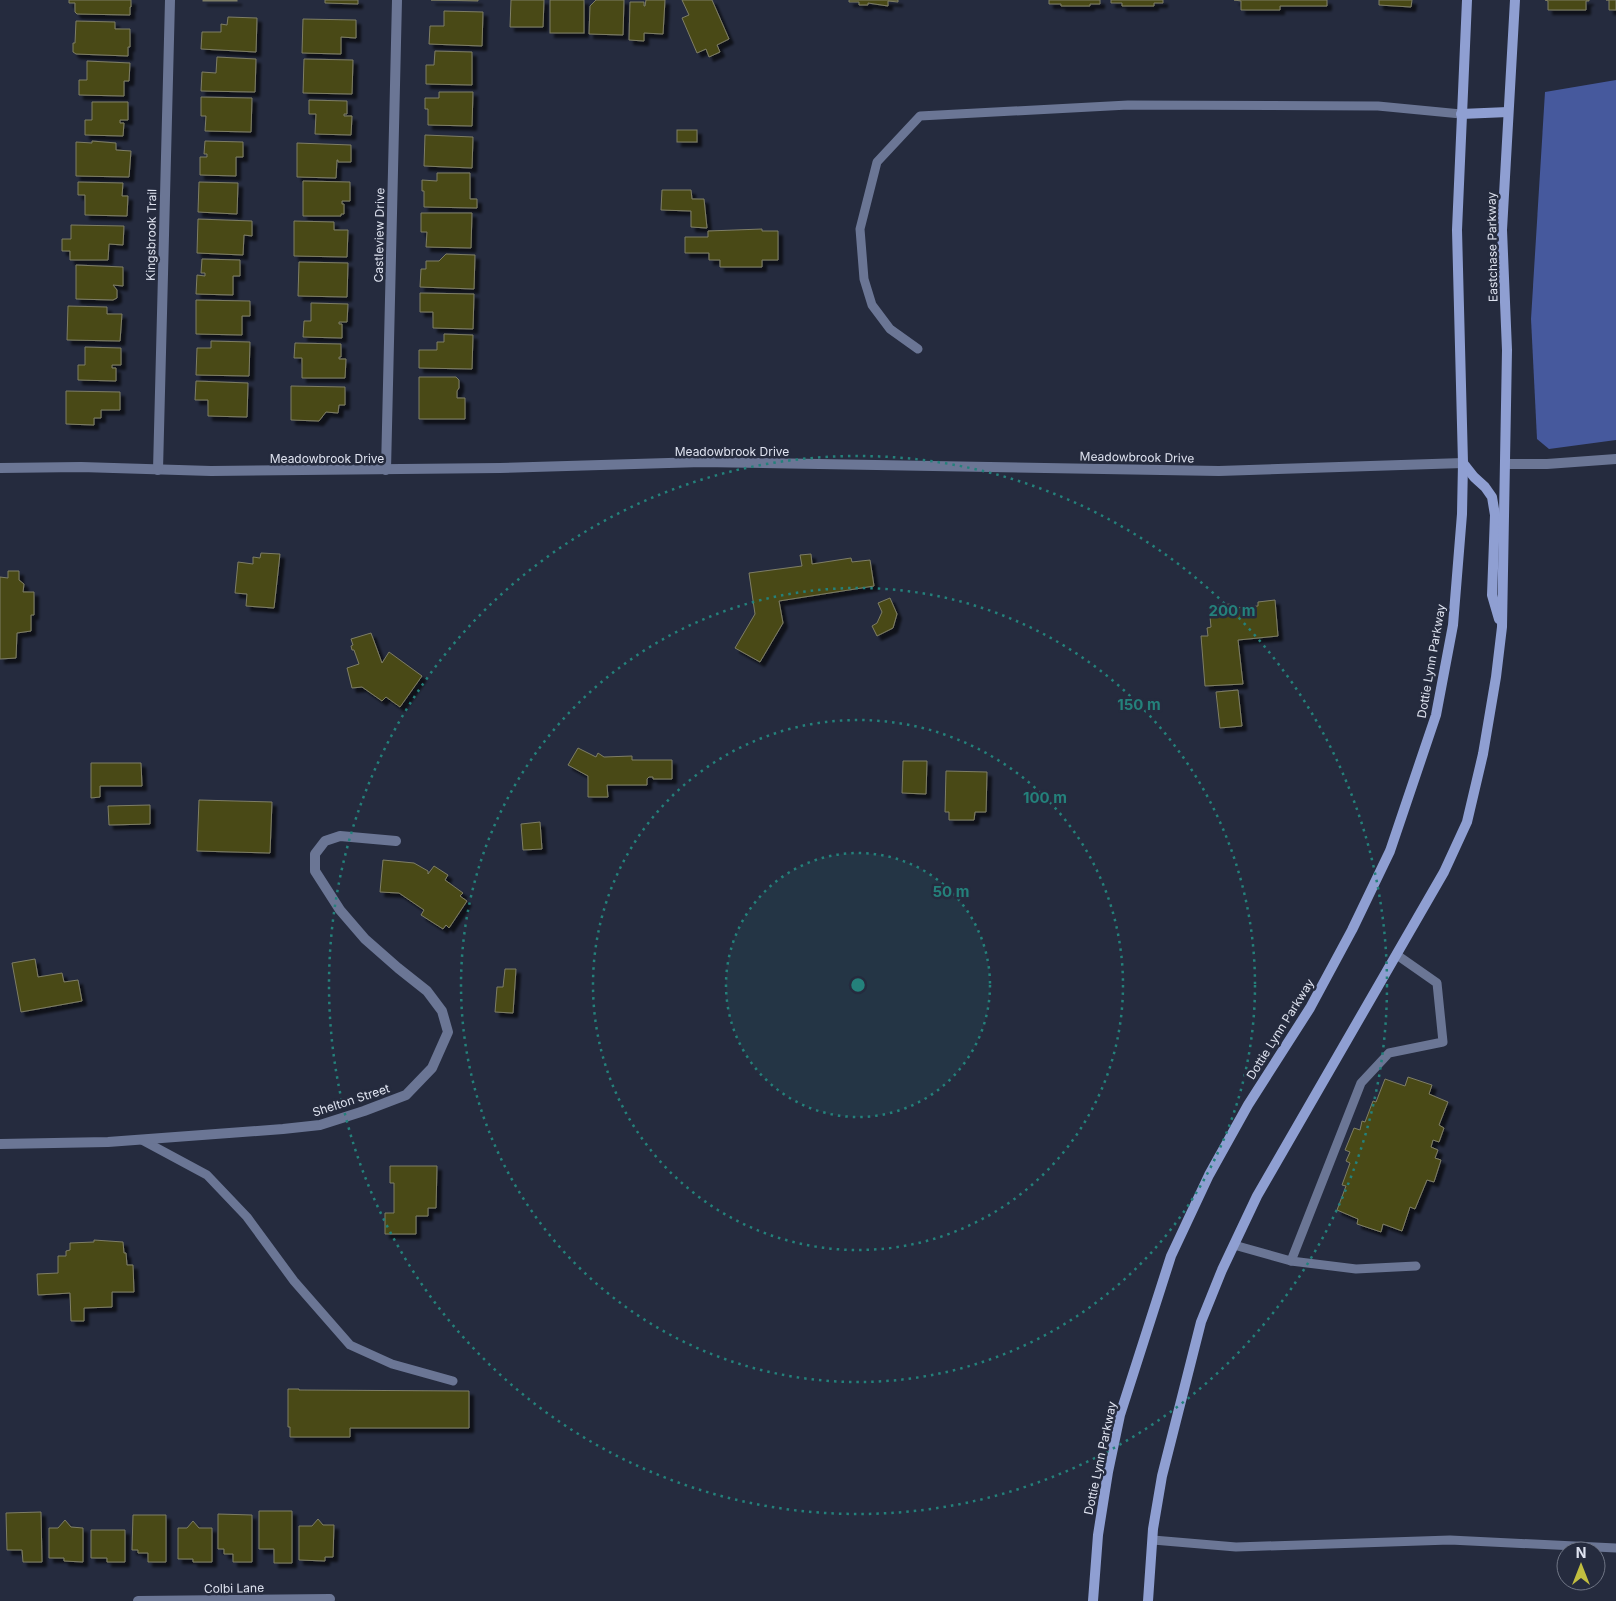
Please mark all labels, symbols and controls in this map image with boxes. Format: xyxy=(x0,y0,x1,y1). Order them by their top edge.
street label: Castleview Drive xyxy=(371,187,387,283)
street label: Kingsbrook Trail xyxy=(143,189,159,281)
street label: Eastchase Parkway xyxy=(1484,191,1500,302)
street label: Meadowbrook Drive xyxy=(675,444,789,459)
street label: Meadowbrook Drive xyxy=(1080,449,1194,465)
street label: Meadowbrook Drive xyxy=(270,451,384,466)
text: 200 m xyxy=(1209,601,1255,620)
street label: Dottie Lynn Parkway xyxy=(1414,602,1448,719)
text: 150 m xyxy=(1117,695,1161,714)
text: 100 m xyxy=(1023,788,1067,807)
text: 50 m xyxy=(933,882,969,901)
centre of rings xyxy=(849,976,867,994)
street label: Dottie Lynn Parkway xyxy=(1243,976,1317,1082)
street label: Shelton Street xyxy=(311,1080,392,1120)
street label: Dottie Lynn Parkway xyxy=(1081,1400,1119,1516)
north arrow xyxy=(1556,1541,1606,1591)
text: N xyxy=(1576,1544,1586,1561)
street label: Colbi Lane xyxy=(204,1580,264,1596)

